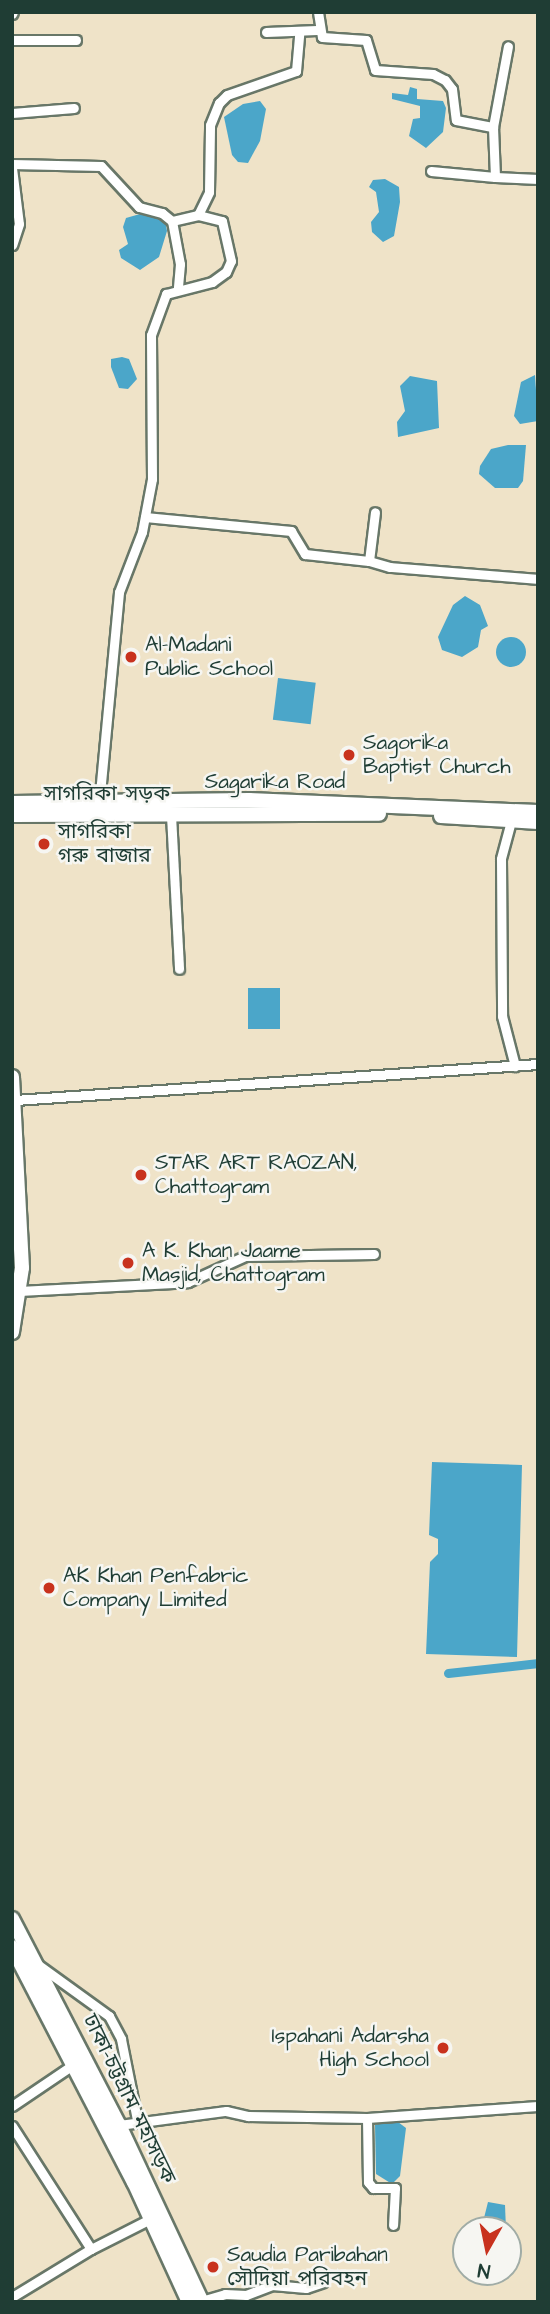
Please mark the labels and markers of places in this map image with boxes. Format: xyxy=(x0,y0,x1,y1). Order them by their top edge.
place label: Al-Madani Public School xyxy=(145,632,273,682)
marker: Al-Madani Public School xyxy=(123,649,139,665)
place label: Sagorika Baptist Church xyxy=(363,730,511,780)
marker: Sagorika Baptist Church xyxy=(341,747,357,763)
place label: সাগরিকা গরু বাজার xyxy=(58,819,151,869)
marker: সাগরিকা গরু বাজার xyxy=(36,836,52,852)
place label: STAR ART RAOZAN, Chattogram xyxy=(155,1150,358,1200)
marker: STAR ART RAOZAN, Chattogram xyxy=(133,1167,149,1183)
place label: A K. Khan Jaame Masjid, Chattogram xyxy=(142,1238,325,1288)
marker: A K. Khan Jaame Masjid, Chattogram xyxy=(120,1255,136,1271)
place label: AK Khan Penfabric Company Limited xyxy=(63,1563,249,1613)
marker: AK Khan Penfabric Company Limited xyxy=(41,1580,57,1596)
place label: Ispahani Adarsha High School xyxy=(272,2023,429,2073)
marker: Ispahani Adarsha High School xyxy=(435,2040,451,2056)
place label: Saudia Paribahan সৌদিয়া পরিবহন xyxy=(227,2242,388,2292)
marker: Saudia Paribahan সৌদিয়া পরিবহন xyxy=(205,2259,221,2275)

